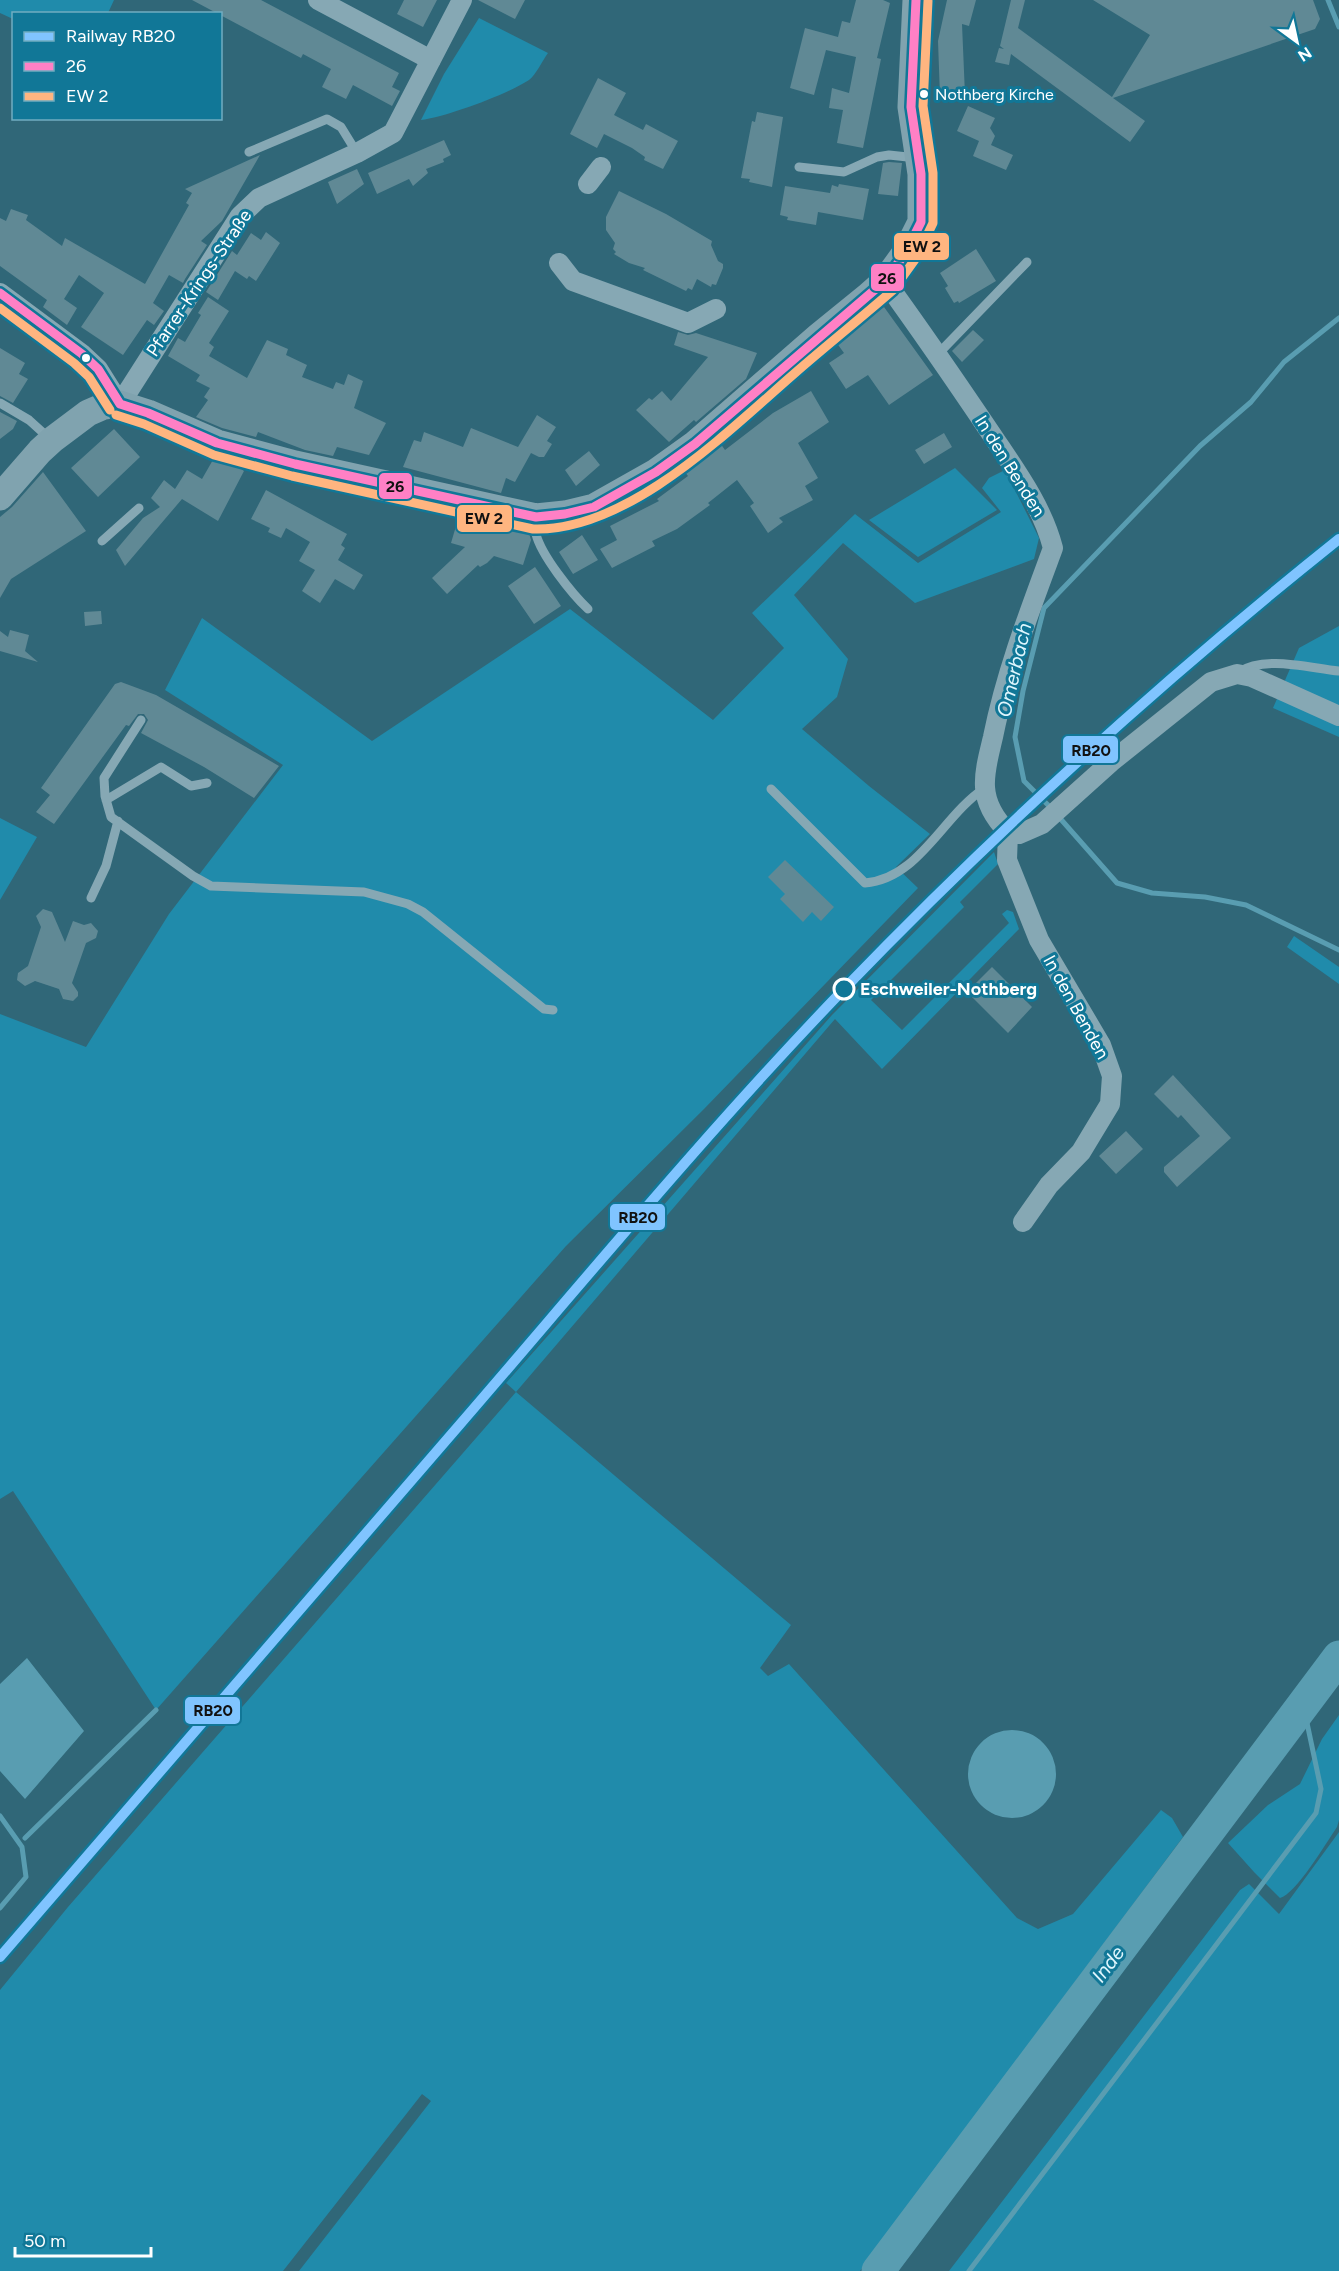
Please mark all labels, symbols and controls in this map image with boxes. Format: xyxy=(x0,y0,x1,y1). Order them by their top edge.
legend xyxy=(12,12,222,120)
north arrow xyxy=(1267,12,1327,72)
text: Railway RB20 xyxy=(66,25,175,47)
text: N xyxy=(1295,43,1315,65)
text: 26 xyxy=(66,55,86,77)
text: EW 2 xyxy=(66,85,108,107)
place label: Nothberg Kirche xyxy=(935,85,1054,104)
marker: Nothberg Kirche xyxy=(918,88,930,100)
street label: Pfarrer-Krings-Straße xyxy=(142,205,256,361)
line badge: EW 2 xyxy=(893,232,950,261)
text: EW 2 xyxy=(903,237,941,256)
line badge: 26 xyxy=(870,263,905,292)
text: 26 xyxy=(878,269,896,288)
unlabelled marker xyxy=(80,352,92,364)
street label: In den Benden xyxy=(970,411,1050,521)
line badge: 26 xyxy=(378,472,413,500)
text: 26 xyxy=(386,477,404,496)
line badge: EW 2 xyxy=(456,504,513,533)
text: EW 2 xyxy=(465,509,503,528)
water label: Omerbach xyxy=(992,621,1036,719)
line badge: RB20 xyxy=(1062,735,1119,764)
text: RB20 xyxy=(1071,741,1111,760)
street label: In den Benden xyxy=(1038,951,1114,1063)
marker: Eschweiler-Nothberg xyxy=(833,978,855,1000)
place label: Eschweiler-Nothberg xyxy=(860,978,1037,1000)
line badge: RB20 xyxy=(609,1203,666,1231)
text: RB20 xyxy=(618,1208,658,1227)
line badge: RB20 xyxy=(184,1696,241,1725)
text: RB20 xyxy=(193,1701,233,1720)
water label: Inde xyxy=(1087,1941,1129,1987)
scale bar xyxy=(15,2220,152,2258)
text: 50 m xyxy=(24,2230,66,2252)

